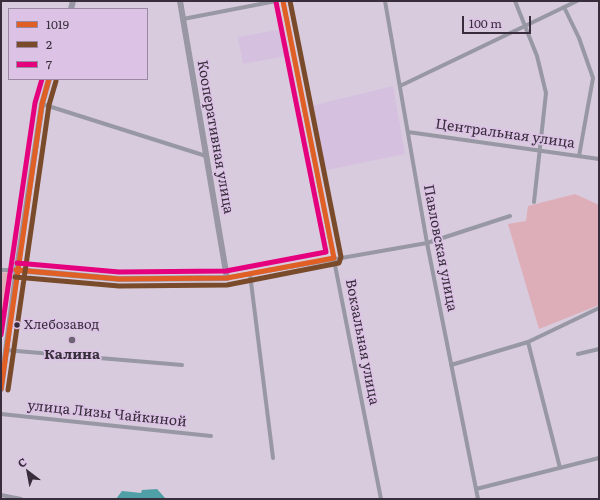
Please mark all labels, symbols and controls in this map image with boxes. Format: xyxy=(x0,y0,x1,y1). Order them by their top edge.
legend xyxy=(8,8,148,80)
scale bar xyxy=(464,8,533,34)
text: 100 m xyxy=(469,14,502,32)
text: 1019 xyxy=(46,15,69,33)
text: 2 xyxy=(46,35,52,53)
text: 7 xyxy=(46,55,52,73)
street label: Кооперативная улица xyxy=(193,59,237,215)
street label: Центральная улица xyxy=(434,116,576,152)
street label: Павловская улица xyxy=(419,183,461,313)
street label: Вокзальная улица xyxy=(342,278,382,406)
place label: Хлебозавод xyxy=(24,317,99,333)
marker: Хлебозавод xyxy=(12,320,22,330)
marker: Калина xyxy=(67,335,77,345)
place label: Калина xyxy=(44,347,100,363)
street label: улица Лизы Чайкиной xyxy=(26,397,188,431)
north arrow xyxy=(8,452,48,492)
text: С xyxy=(14,453,29,471)

